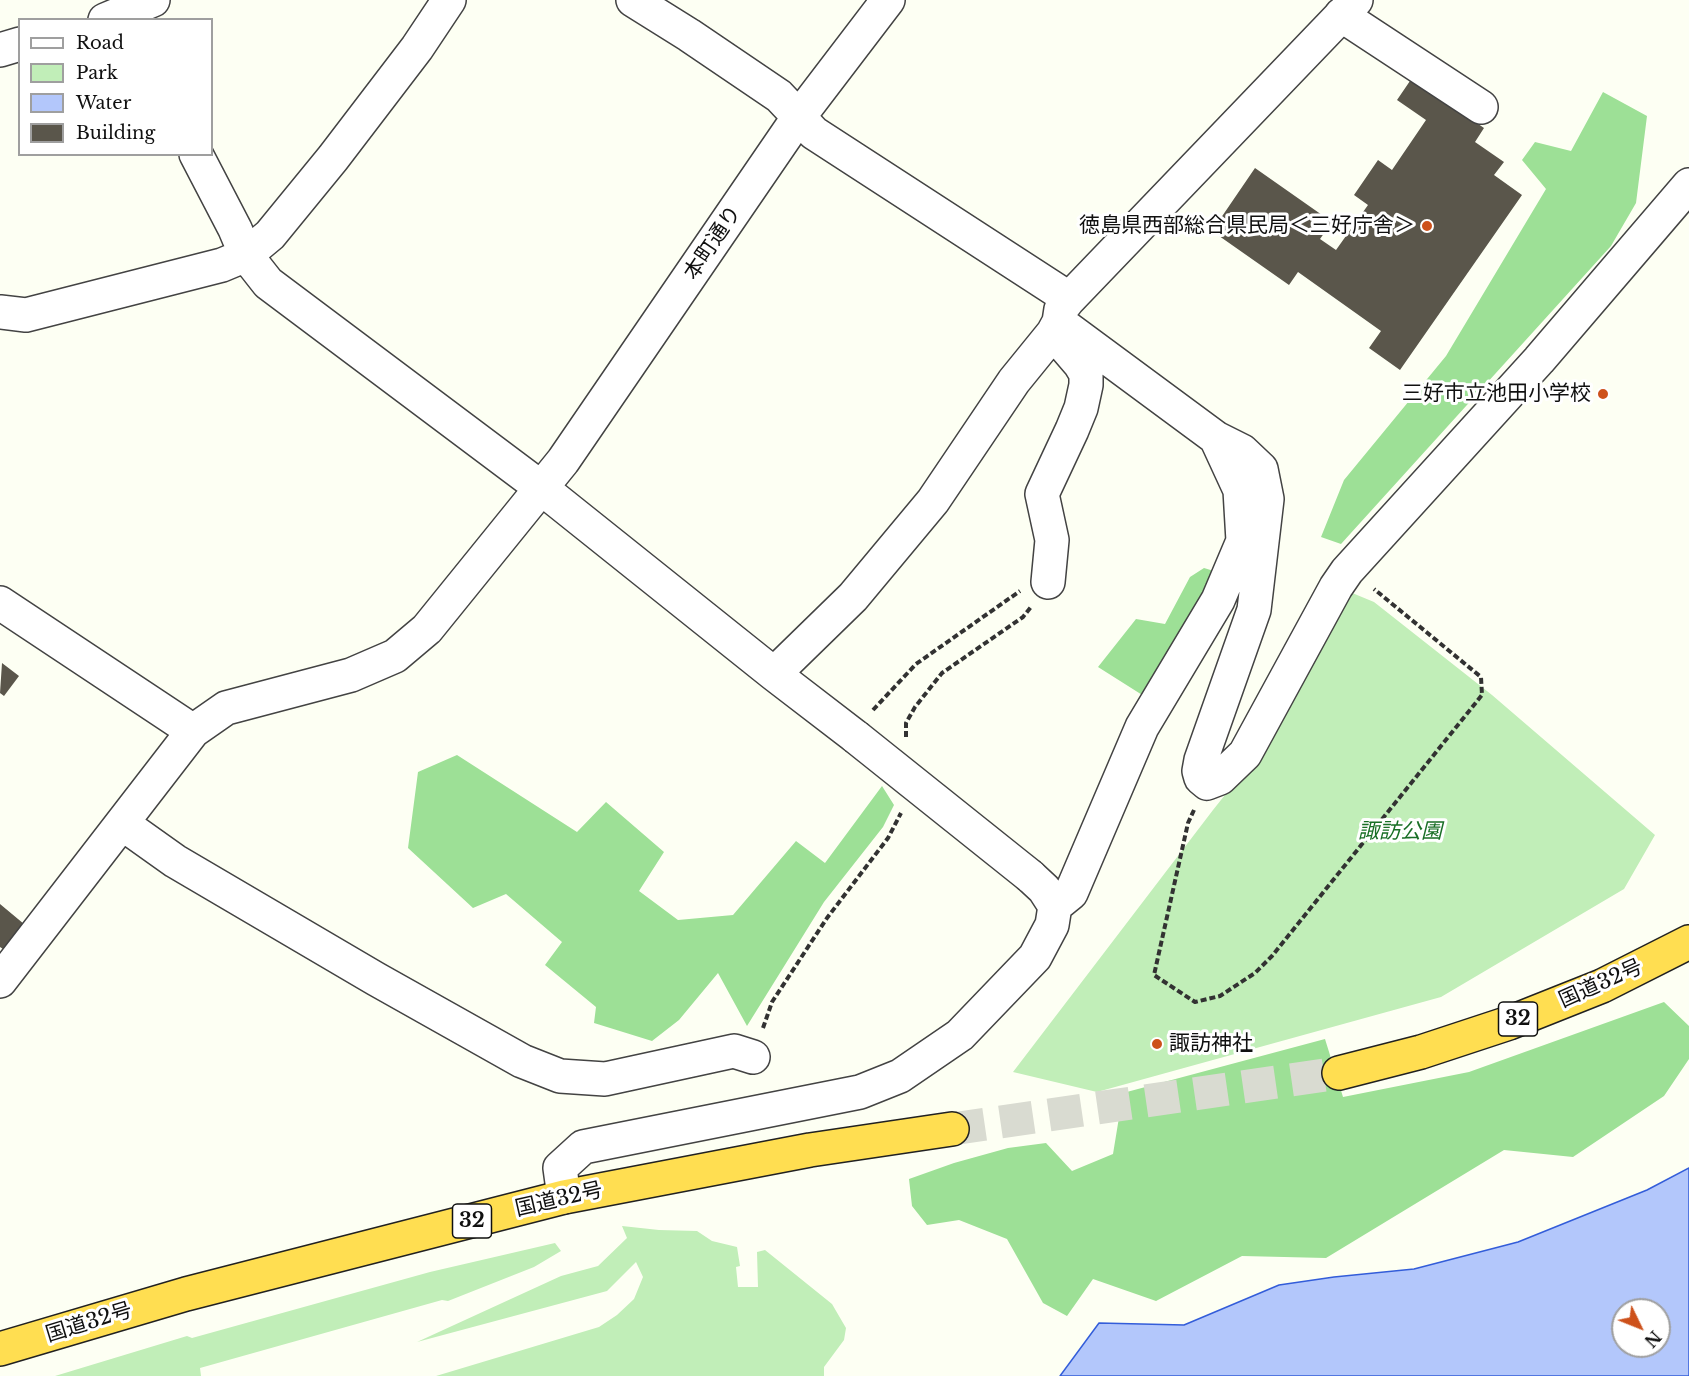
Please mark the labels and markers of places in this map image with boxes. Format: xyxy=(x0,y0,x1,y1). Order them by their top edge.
place label: 徳島県西部総合県民局＜三好庁舎＞ xyxy=(1079,213,1415,239)
marker: 徳島県西部総合県民局＜三好庁舎＞ xyxy=(1420,219,1434,233)
place label: 三好市立池田小学校 xyxy=(1402,381,1591,407)
marker: 三好市立池田小学校 xyxy=(1596,387,1610,401)
place label: 諏訪神社 xyxy=(1169,1031,1253,1057)
marker: 諏訪神社 xyxy=(1150,1037,1164,1051)

